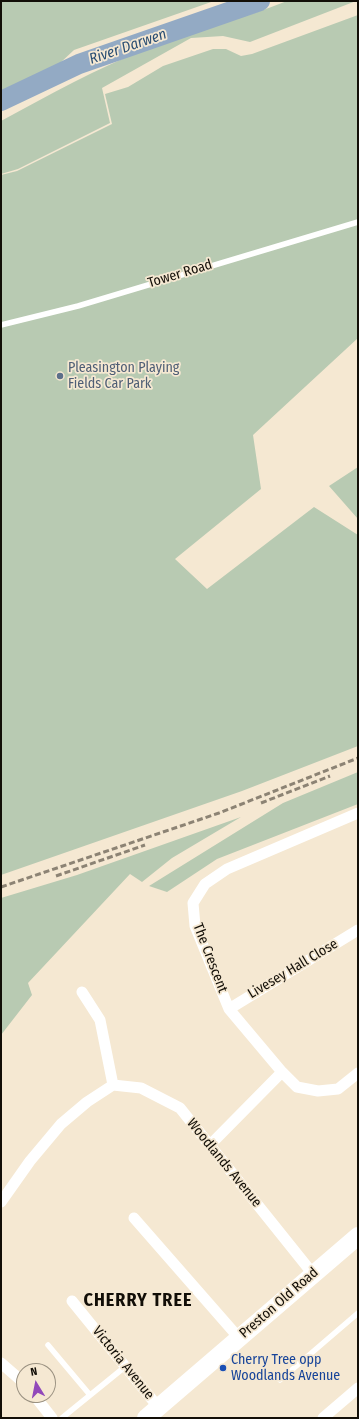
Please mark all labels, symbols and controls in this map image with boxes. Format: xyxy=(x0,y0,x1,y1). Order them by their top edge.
water label: River Darwen xyxy=(87,25,169,69)
street label: Tower Road xyxy=(146,256,214,292)
place label: Pleasington Playing Fields Car Park xyxy=(68,360,179,392)
marker: Pleasington Playing Fields Car Park xyxy=(55,371,65,381)
street label: The Crescent xyxy=(189,921,231,995)
street label: Livesey Hall Close xyxy=(245,936,341,1002)
street label: Woodlands Avenue xyxy=(183,1115,265,1211)
street label: Preston Old Road xyxy=(236,1264,322,1342)
district label: CHERRY TREE xyxy=(84,1290,192,1312)
street label: Victoria Avenue xyxy=(88,1323,158,1403)
place label: Cherry Tree opp Woodlands Avenue xyxy=(231,1352,340,1384)
north arrow xyxy=(16,1363,56,1403)
marker: Cherry Tree opp Woodlands Avenue xyxy=(218,1363,228,1373)
text: N xyxy=(30,1365,38,1379)

